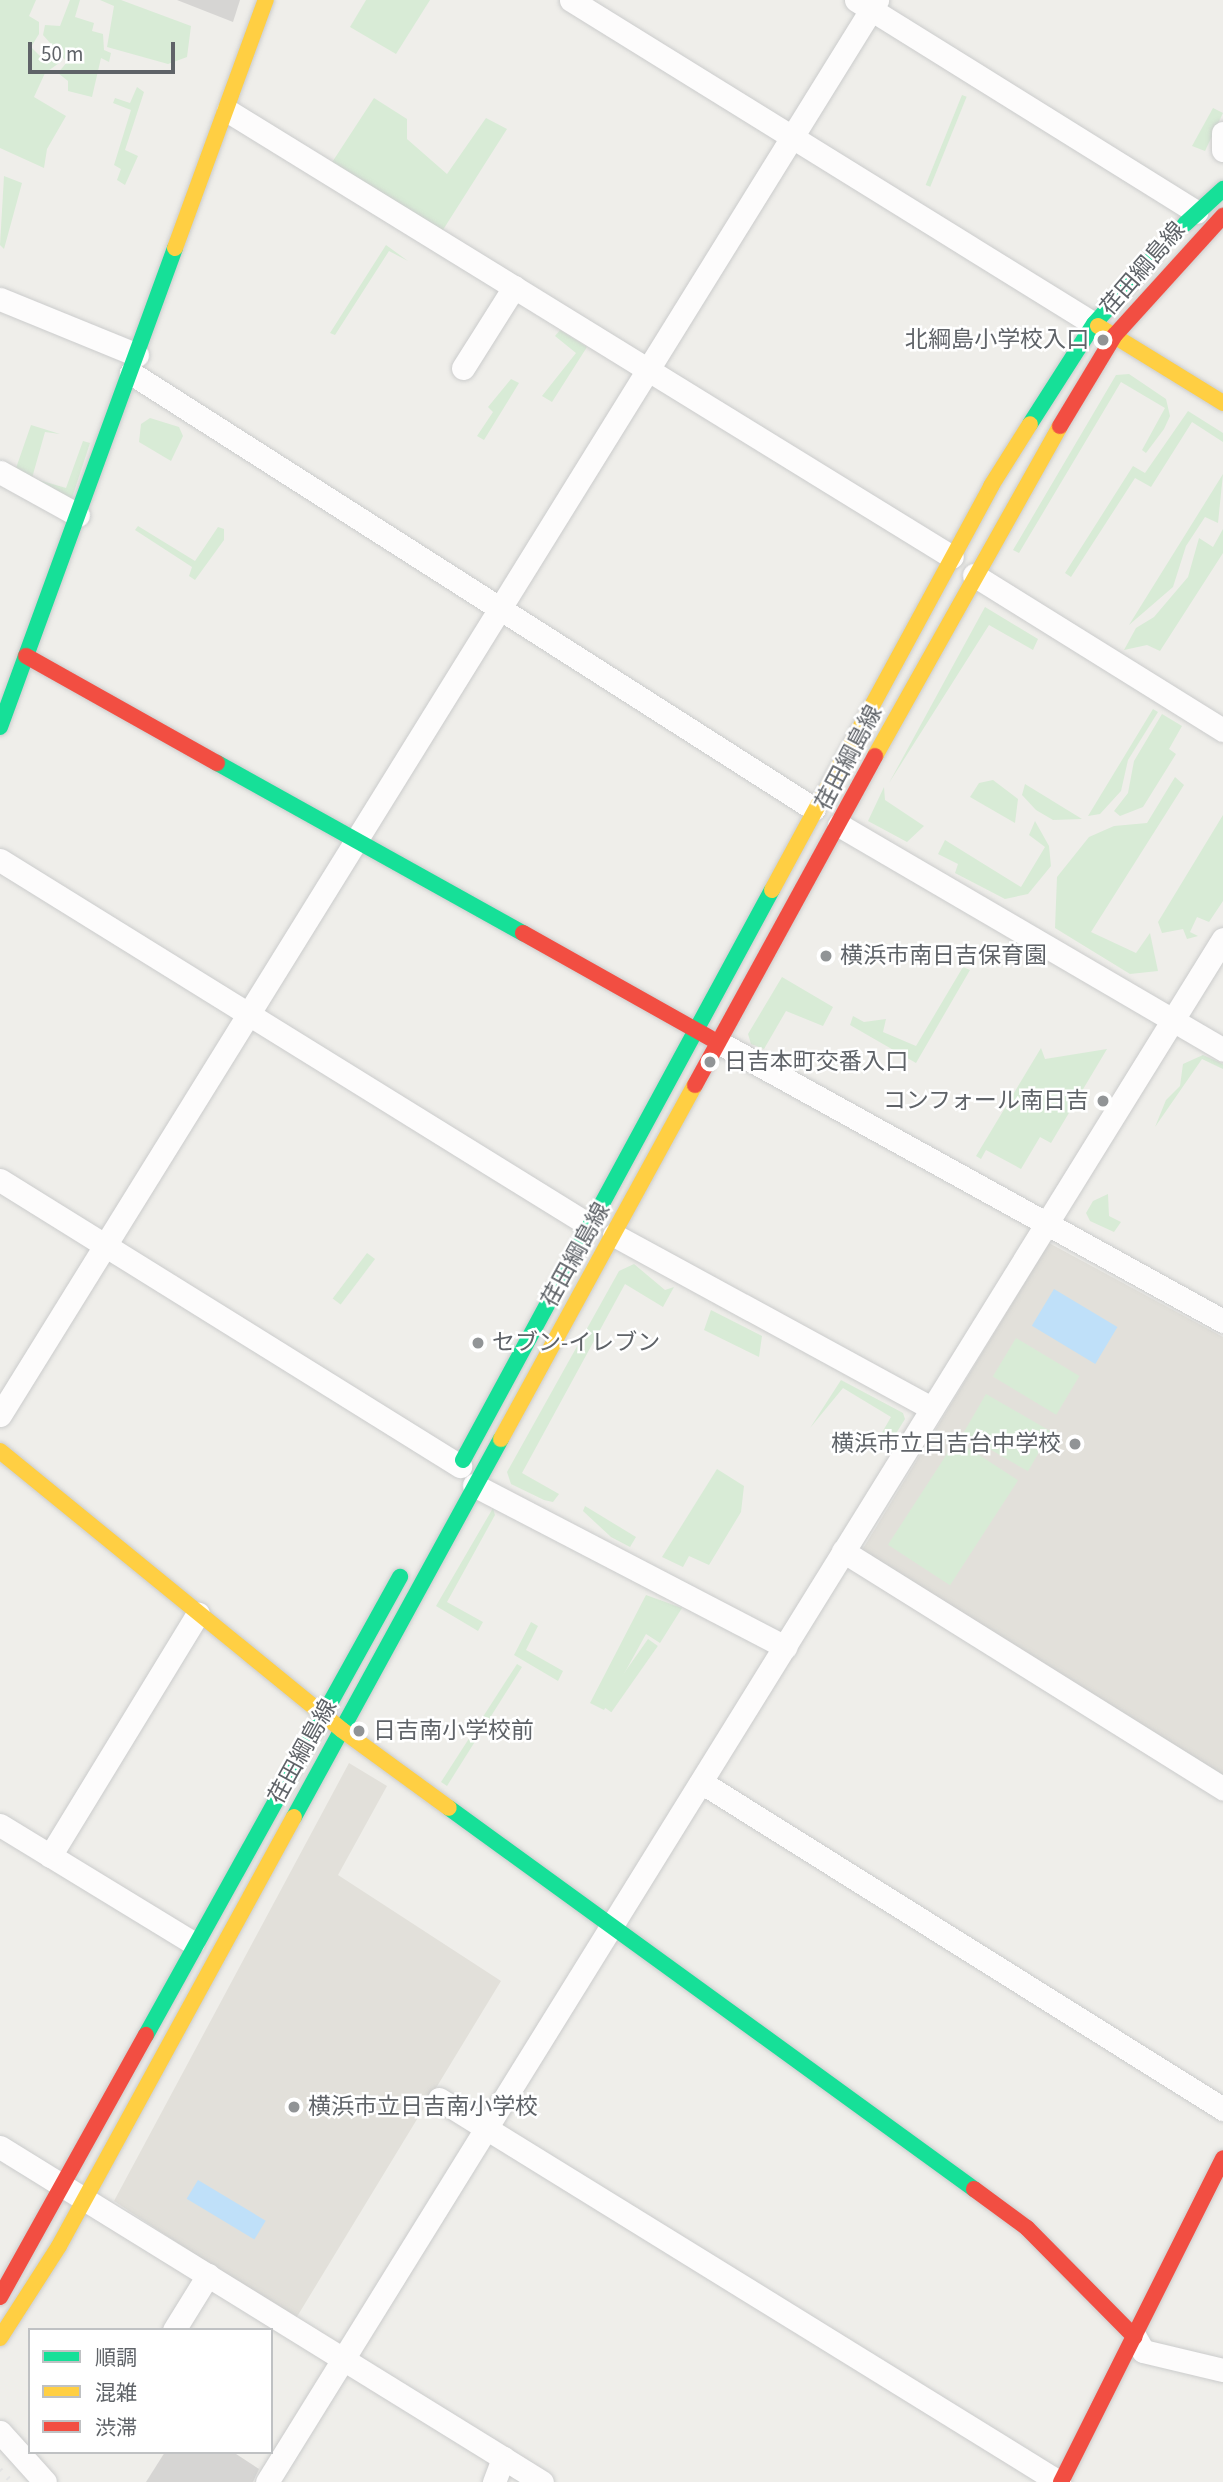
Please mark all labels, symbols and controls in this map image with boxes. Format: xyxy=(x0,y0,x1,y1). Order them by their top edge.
scale bar xyxy=(32,28,178,72)
text: 50 m xyxy=(41,39,83,69)
street label: 荏田綱島線 xyxy=(1095,217,1191,321)
place label: 北綱島小学校入口 xyxy=(905,326,1089,354)
marker: 北綱島小学校入口 xyxy=(1095,332,1111,348)
street label: 荏田綱島線 xyxy=(810,701,888,815)
place label: 横浜市南日吉保育園 xyxy=(840,942,1047,970)
marker: 横浜市南日吉保育園 xyxy=(818,948,834,964)
place label: 日吉本町交番入口 xyxy=(724,1048,908,1076)
marker: 日吉本町交番入口 xyxy=(702,1054,718,1070)
place label: コンフォール南日吉 xyxy=(882,1087,1089,1115)
marker: コンフォール南日吉 xyxy=(1095,1093,1111,1109)
street label: 荏田綱島線 xyxy=(536,1198,616,1312)
place label: セブン-イレブン xyxy=(492,1329,660,1357)
marker: セブン-イレブン xyxy=(470,1335,486,1351)
place label: 横浜市立日吉台中学校 xyxy=(831,1430,1061,1458)
marker: 横浜市立日吉台中学校 xyxy=(1067,1436,1083,1452)
street label: 荏田綱島線 xyxy=(263,1695,343,1809)
place label: 日吉南小学校前 xyxy=(373,1717,534,1745)
marker: 日吉南小学校前 xyxy=(351,1723,367,1739)
place label: 横浜市立日吉南小学校 xyxy=(308,2093,538,2121)
marker: 横浜市立日吉南小学校 xyxy=(286,2099,302,2115)
legend xyxy=(28,2328,273,2454)
text: 順調 xyxy=(95,2343,137,2373)
text: 混雑 xyxy=(95,2378,137,2408)
text: 渋滞 xyxy=(95,2413,137,2443)

